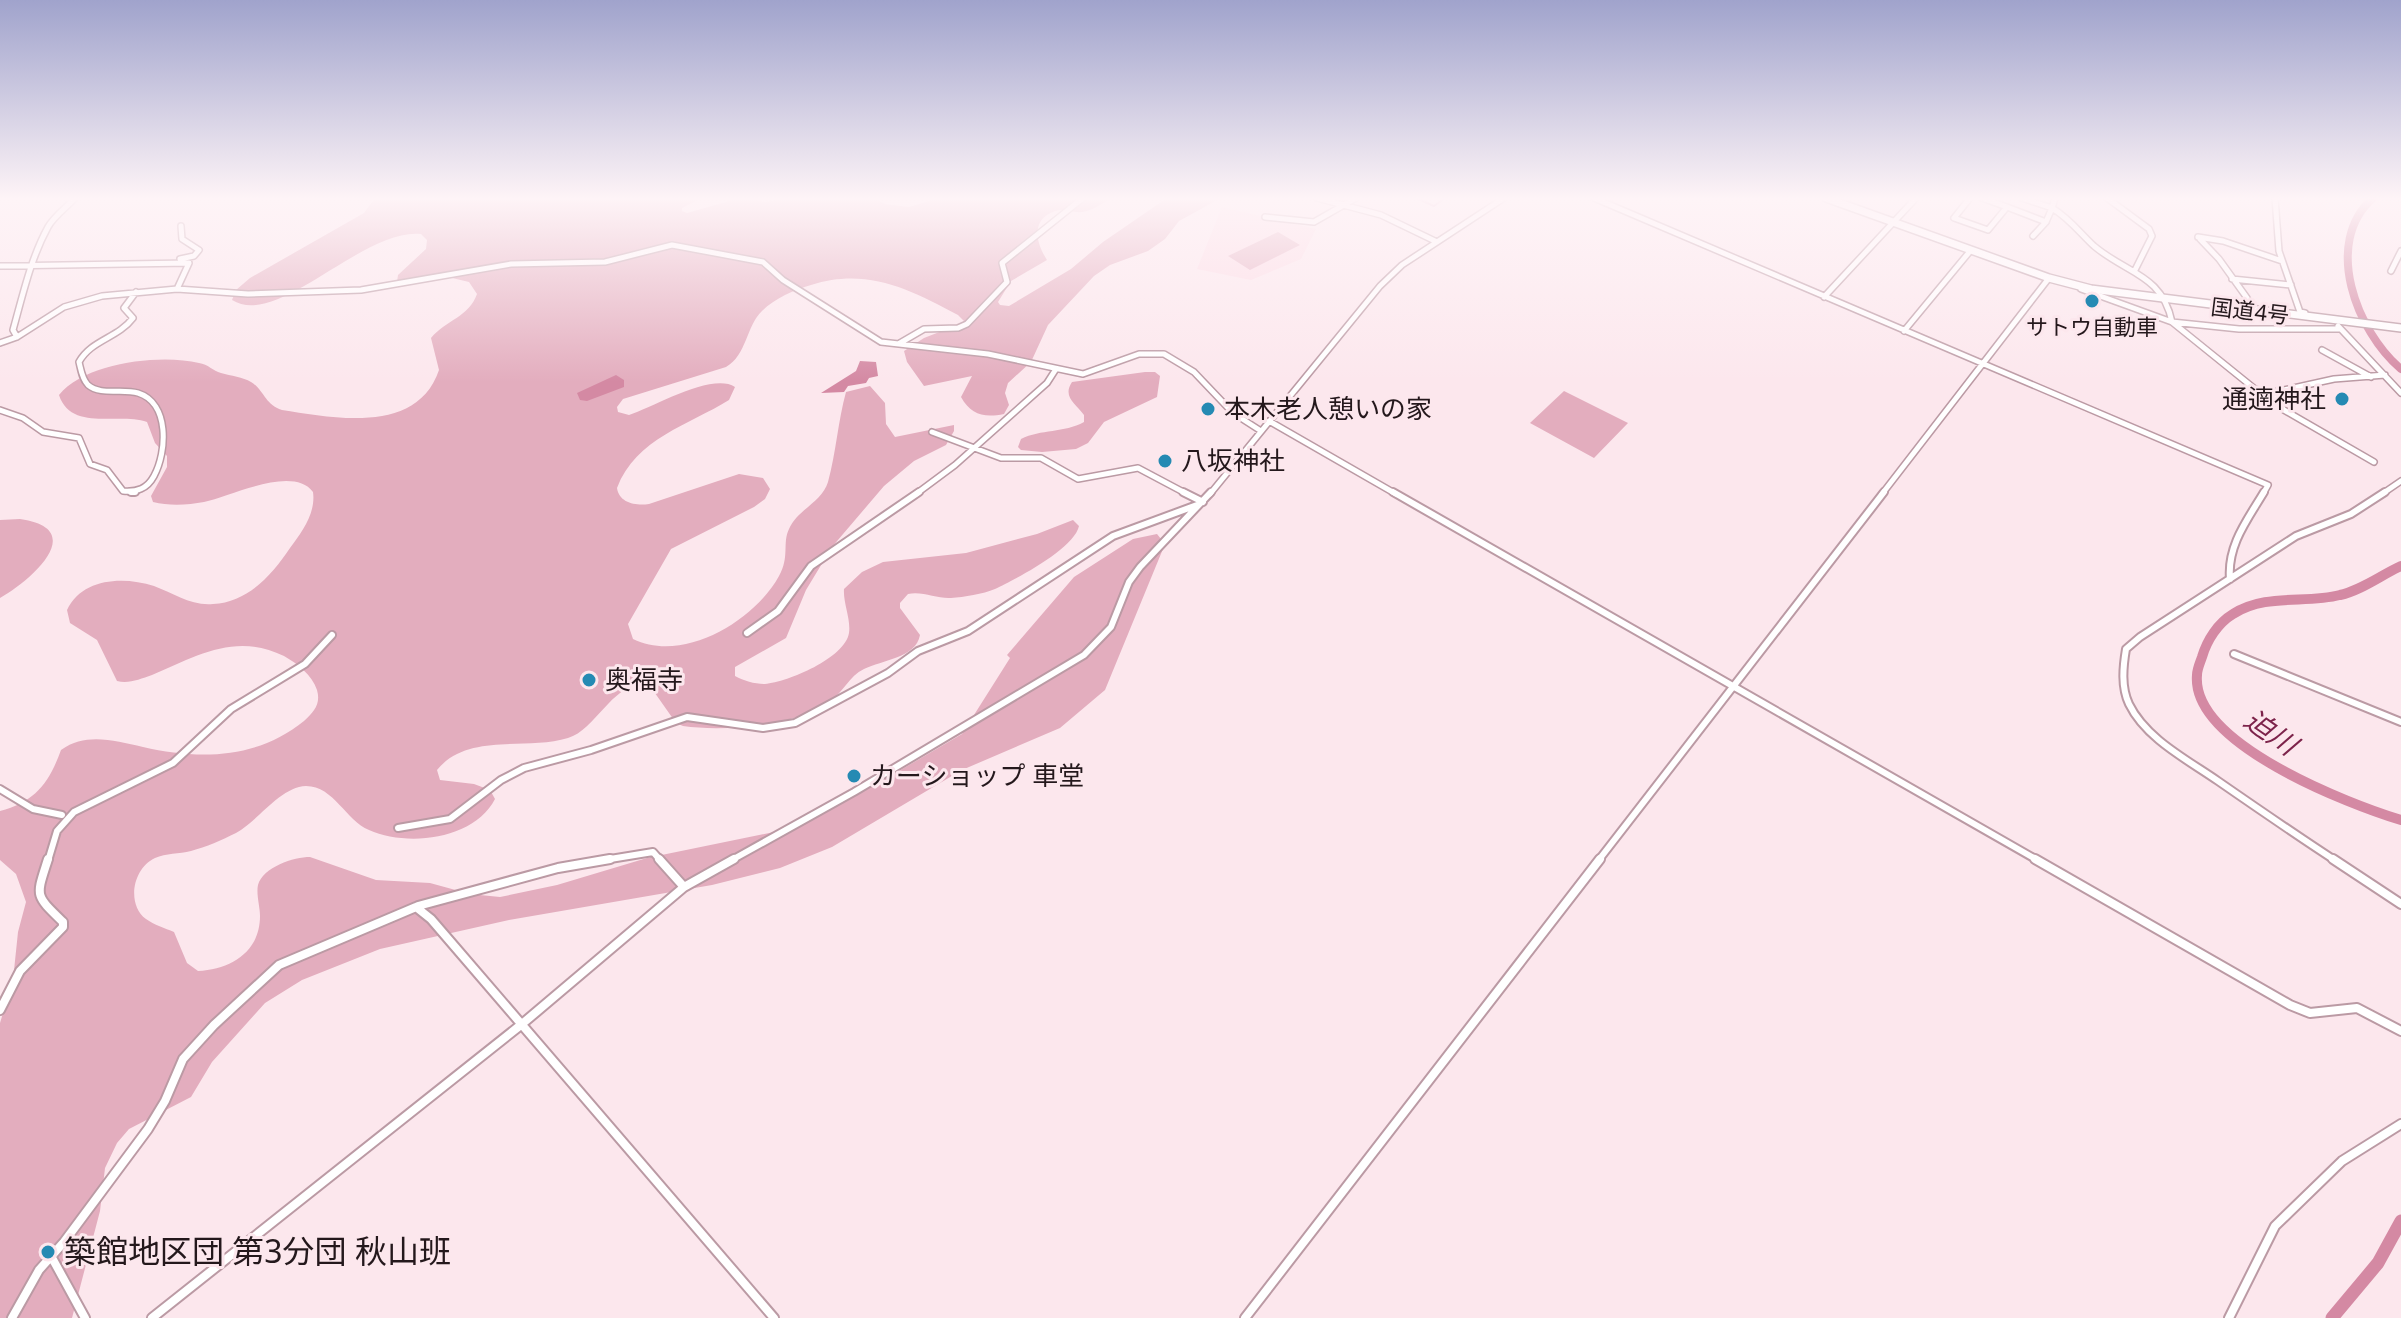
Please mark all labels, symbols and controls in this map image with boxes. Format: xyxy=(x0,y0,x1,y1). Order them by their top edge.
street label: 国道4号 xyxy=(2209,290,2291,330)
marker: サトウ自動車 xyxy=(2083,292,2101,310)
place label: サトウ自動車 xyxy=(2026,311,2158,341)
place label: 通遖神社 xyxy=(2222,380,2326,416)
place label: 本木老人憩いの家 xyxy=(1224,390,1432,426)
marker: 通遖神社 xyxy=(2333,390,2351,408)
marker: 本木老人憩いの家 xyxy=(1199,400,1217,418)
place label: 八坂神社 xyxy=(1181,442,1285,478)
marker: 八坂神社 xyxy=(1156,452,1174,470)
place label: 奥福寺 xyxy=(605,661,683,697)
marker: 奥福寺 xyxy=(580,671,598,689)
water label: 迫川 xyxy=(2238,700,2308,765)
place label: カーショップ 車堂 xyxy=(870,757,1084,793)
marker: カーショップ 車堂 xyxy=(845,767,863,785)
place label: 築館地区団 第3分団 秋山班 xyxy=(64,1229,451,1272)
marker: 築館地区団 第3分団 秋山班 xyxy=(39,1243,57,1261)

